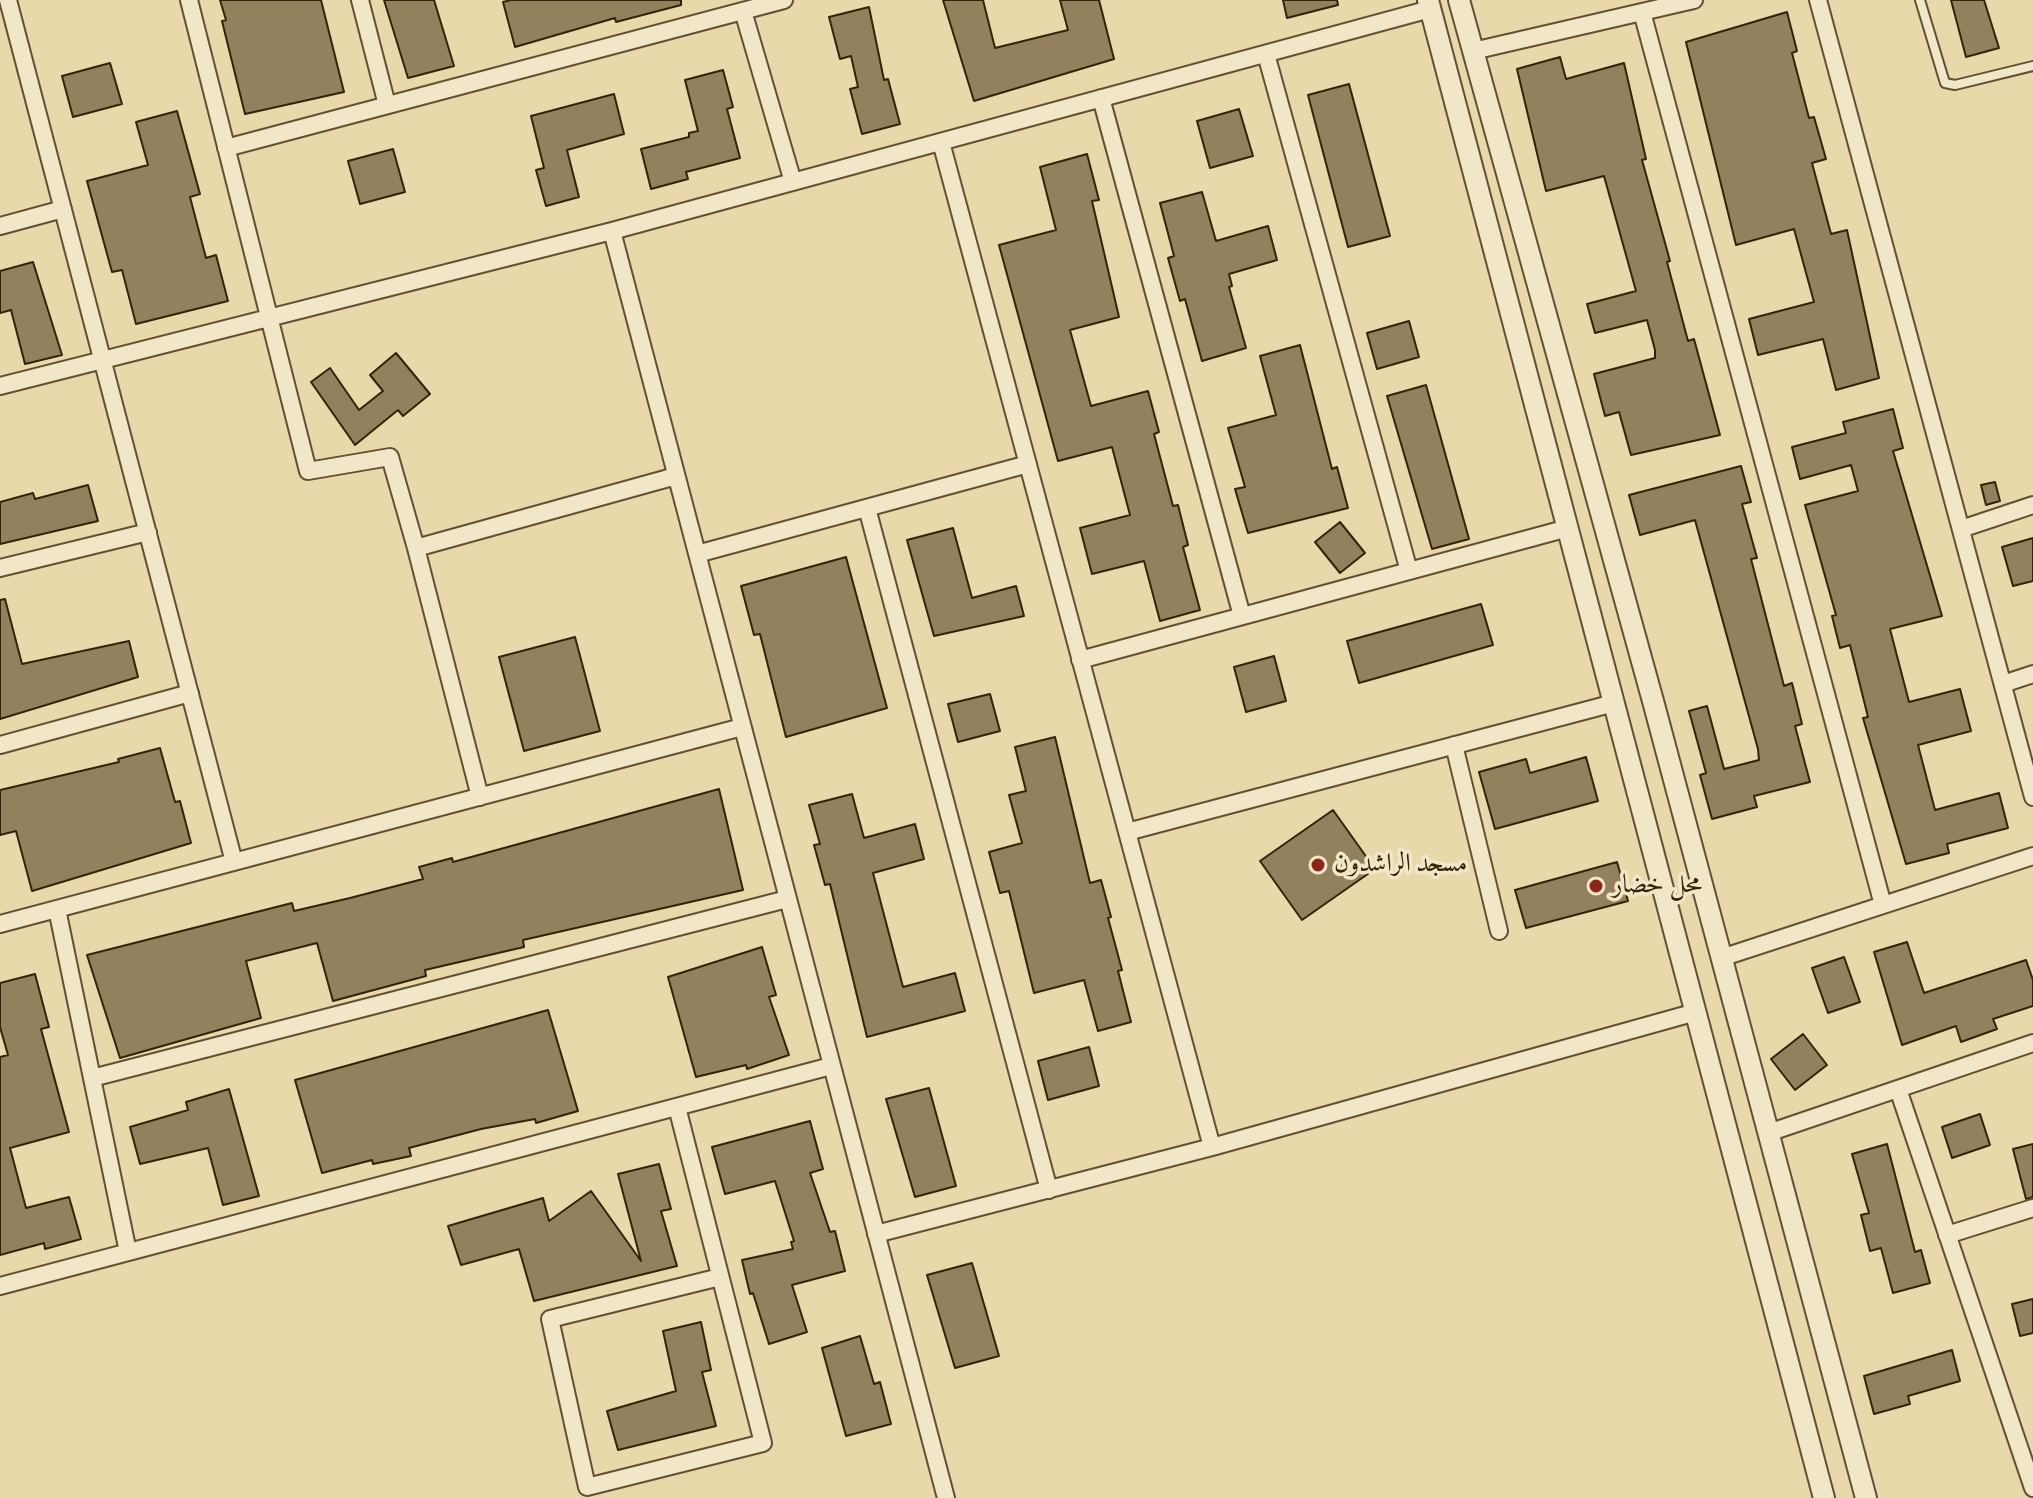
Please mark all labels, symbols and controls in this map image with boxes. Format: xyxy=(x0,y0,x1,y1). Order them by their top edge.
place label: مسجد الراشدون xyxy=(1334,849,1467,881)
marker: مسجد الراشدون xyxy=(1309,856,1327,874)
place label: محل خضار xyxy=(1612,870,1702,902)
marker: محل خضار xyxy=(1587,877,1605,895)

